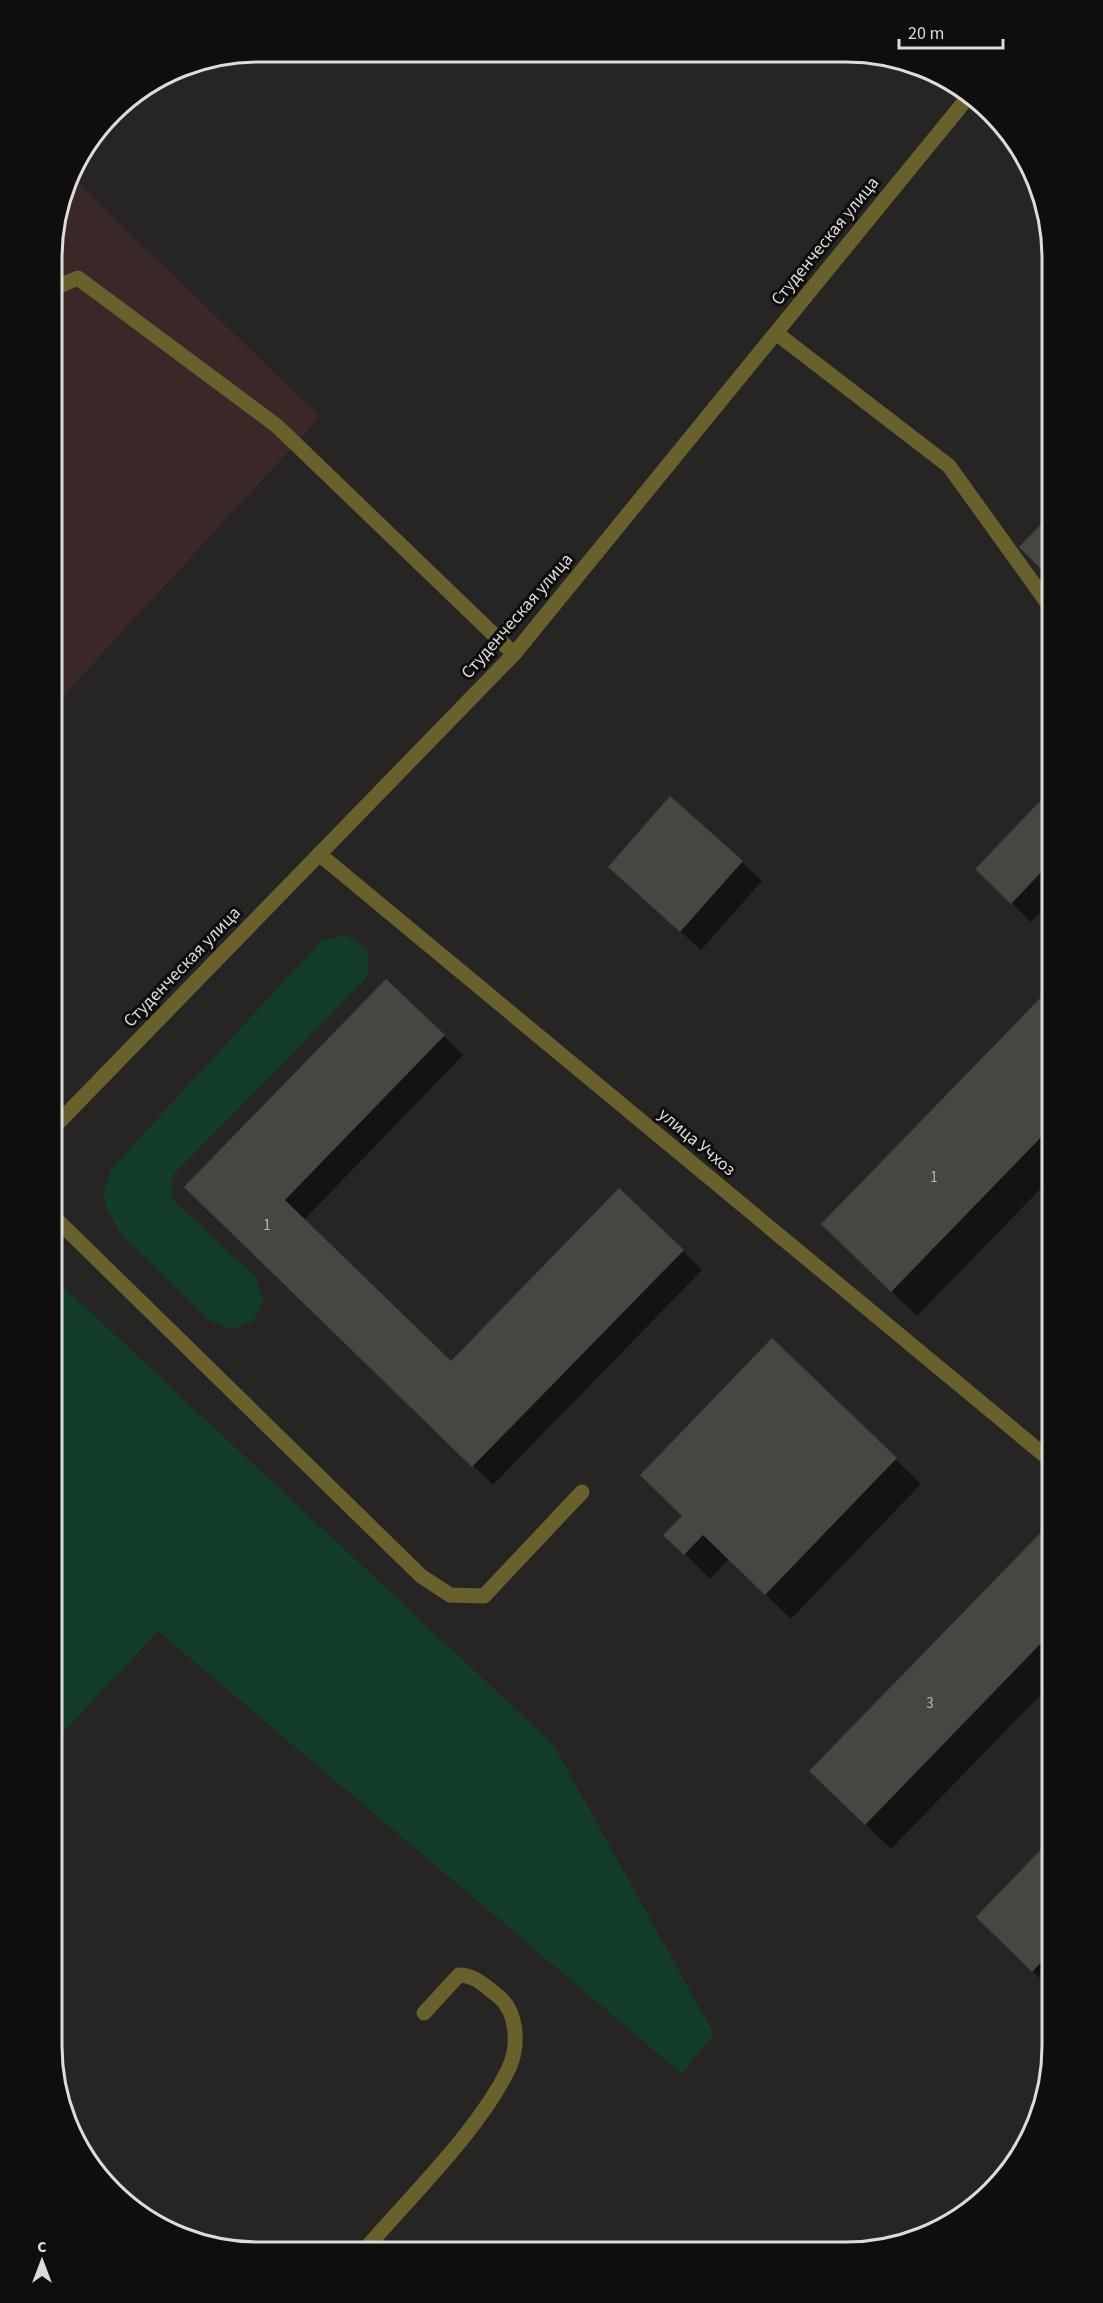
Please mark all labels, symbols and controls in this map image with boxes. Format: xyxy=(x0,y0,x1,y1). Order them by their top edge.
scale bar xyxy=(899,12,1002,50)
text: 20 m xyxy=(908,21,944,46)
street label: Студенческая улица xyxy=(765,171,885,311)
street label: Студенческая улица xyxy=(455,548,579,684)
street label: Студенческая улица xyxy=(118,901,246,1033)
street label: улица Учхоз xyxy=(653,1102,741,1182)
house number: 1 xyxy=(930,1167,938,1188)
house number: 1 xyxy=(263,1215,271,1236)
house number: 3 xyxy=(926,1693,934,1714)
north arrow xyxy=(12,2231,72,2291)
text: С xyxy=(37,2236,47,2258)

